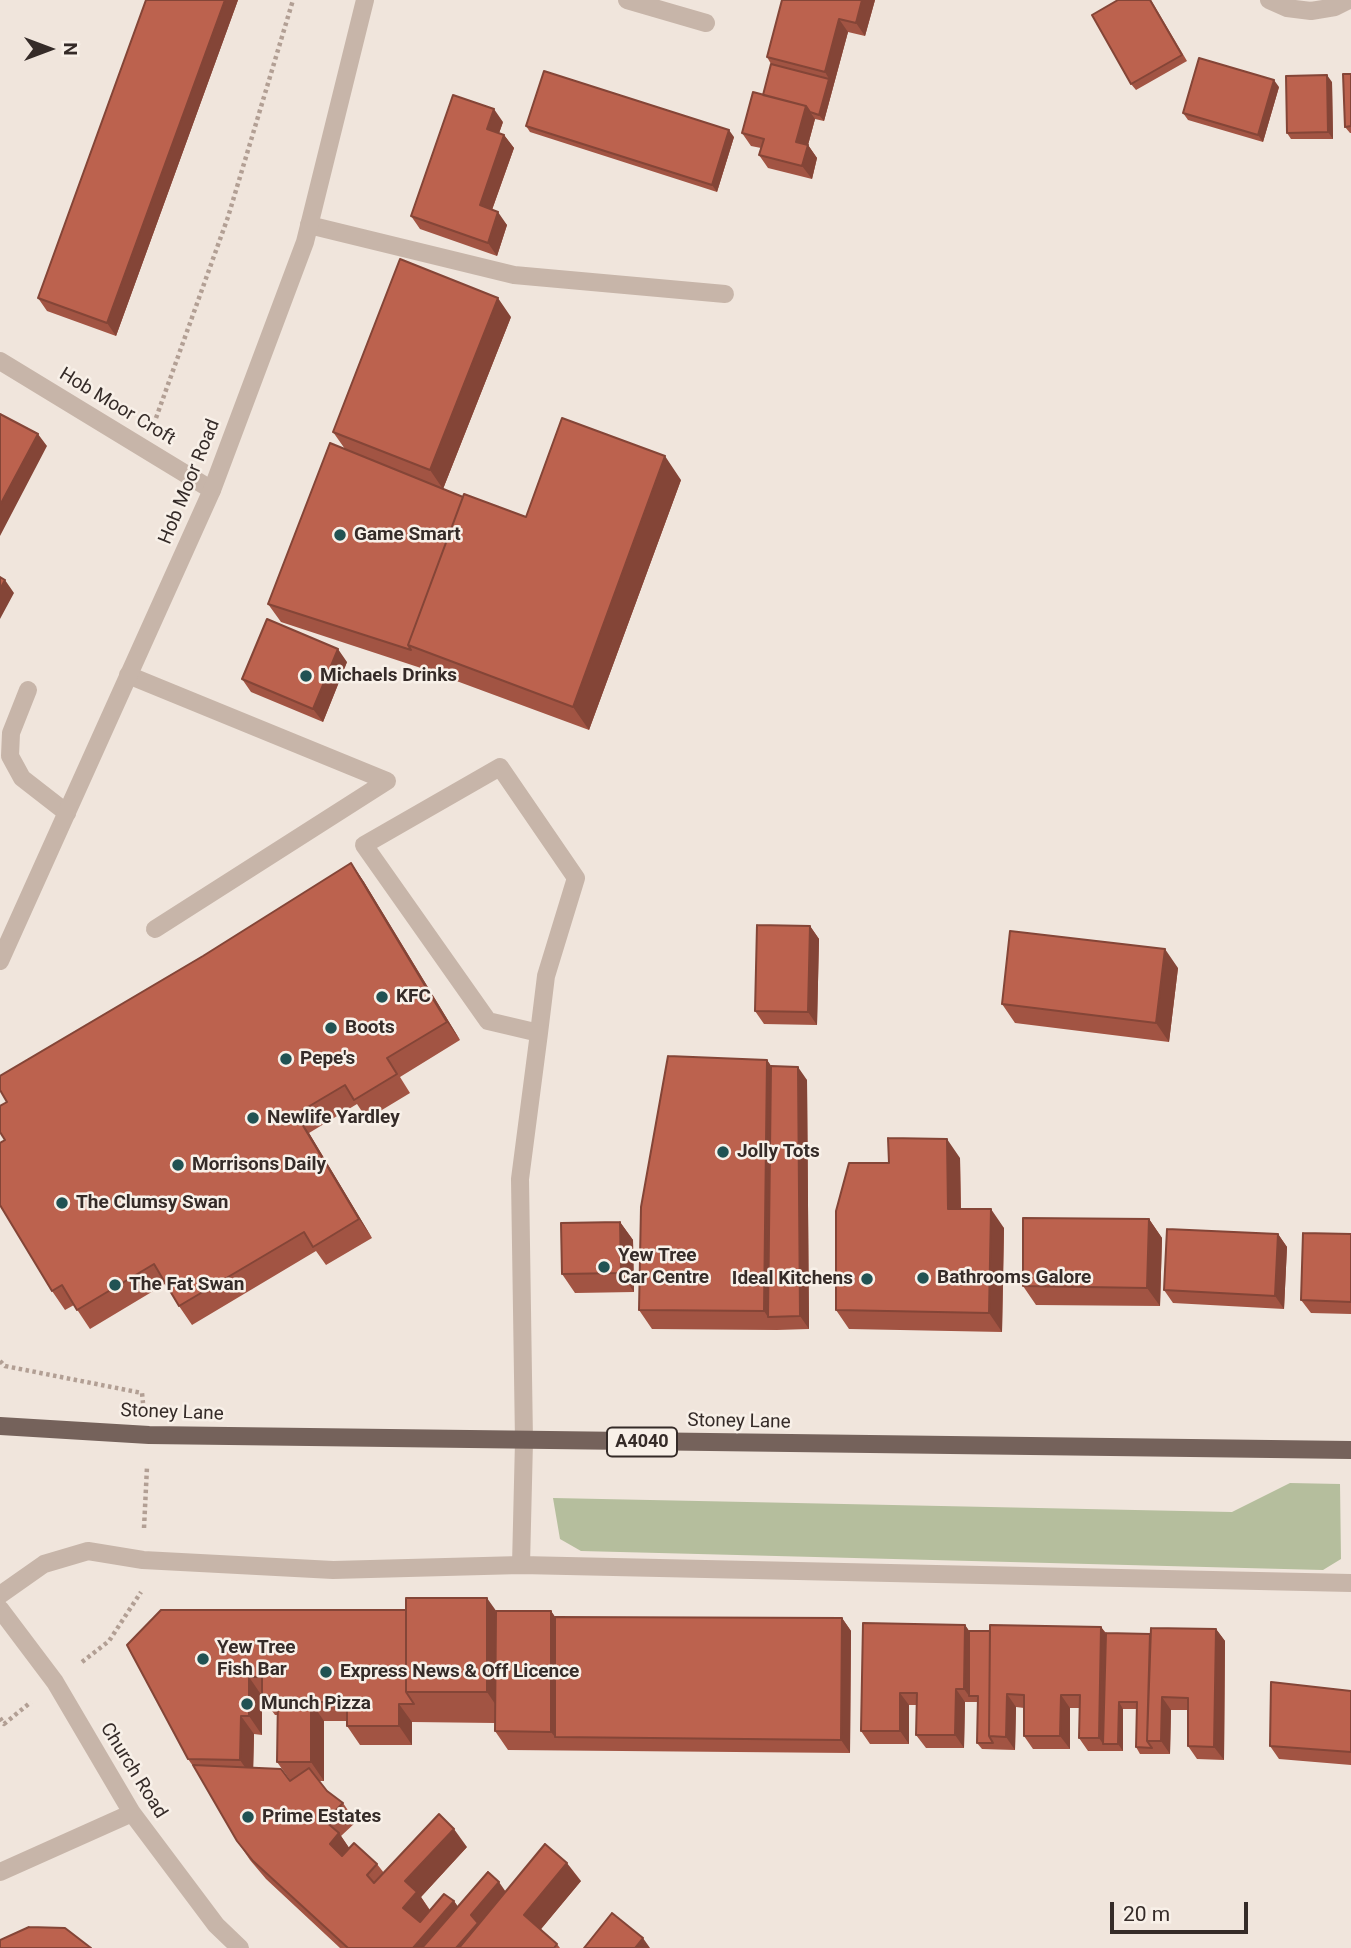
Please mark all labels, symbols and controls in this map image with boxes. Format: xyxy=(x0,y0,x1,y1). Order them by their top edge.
north arrow xyxy=(14,14,84,84)
text: N xyxy=(59,42,82,56)
street label: Hob Moor Croft xyxy=(55,363,179,451)
street label: Hob Moor Road xyxy=(155,416,225,548)
place label: Game Smart xyxy=(354,524,461,546)
marker: Game Smart xyxy=(332,527,348,543)
place label: Michaels Drinks xyxy=(320,665,457,687)
marker: Michaels Drinks xyxy=(298,668,314,684)
place label: KFC xyxy=(396,986,431,1008)
marker: KFC xyxy=(374,989,390,1005)
place label: Boots xyxy=(345,1017,395,1039)
marker: Boots xyxy=(323,1020,339,1036)
place label: Pepe's xyxy=(300,1048,355,1070)
marker: Pepe's xyxy=(278,1051,294,1067)
place label: Newlife Yardley xyxy=(267,1107,400,1129)
marker: Newlife Yardley xyxy=(245,1110,261,1126)
place label: Jolly Tots xyxy=(737,1141,820,1163)
marker: Jolly Tots xyxy=(715,1144,731,1160)
place label: Morrisons Daily xyxy=(192,1154,326,1176)
marker: Morrisons Daily xyxy=(170,1157,186,1173)
place label: The Clumsy Swan xyxy=(76,1192,228,1214)
marker: The Clumsy Swan xyxy=(54,1195,70,1211)
place label: Yew Tree Car Centre xyxy=(618,1245,709,1289)
marker: Yew Tree Car Centre xyxy=(596,1259,612,1275)
place label: Bathrooms Galore xyxy=(937,1267,1091,1289)
place label: Ideal Kitchens xyxy=(732,1268,853,1290)
marker: Bathrooms Galore xyxy=(915,1270,931,1286)
marker: Ideal Kitchens xyxy=(859,1271,875,1287)
place label: The Fat Swan xyxy=(129,1274,244,1296)
marker: The Fat Swan xyxy=(107,1277,123,1293)
street label: Stoney Lane xyxy=(120,1400,224,1426)
street label: Stoney Lane xyxy=(687,1410,791,1434)
road number: A4040 xyxy=(607,1428,677,1456)
place label: Yew Tree Fish Bar xyxy=(217,1637,296,1681)
marker: Yew Tree Fish Bar xyxy=(195,1651,211,1667)
place label: Express News & Off Licence xyxy=(340,1661,579,1683)
marker: Express News & Off Licence xyxy=(318,1664,334,1680)
place label: Munch Pizza xyxy=(261,1693,371,1715)
marker: Munch Pizza xyxy=(239,1696,255,1712)
street label: Church Road xyxy=(95,1719,171,1823)
place label: Prime Estates xyxy=(262,1806,381,1828)
marker: Prime Estates xyxy=(240,1809,256,1825)
scale bar xyxy=(1113,1888,1251,1932)
text: 20 m xyxy=(1123,1902,1170,1926)

